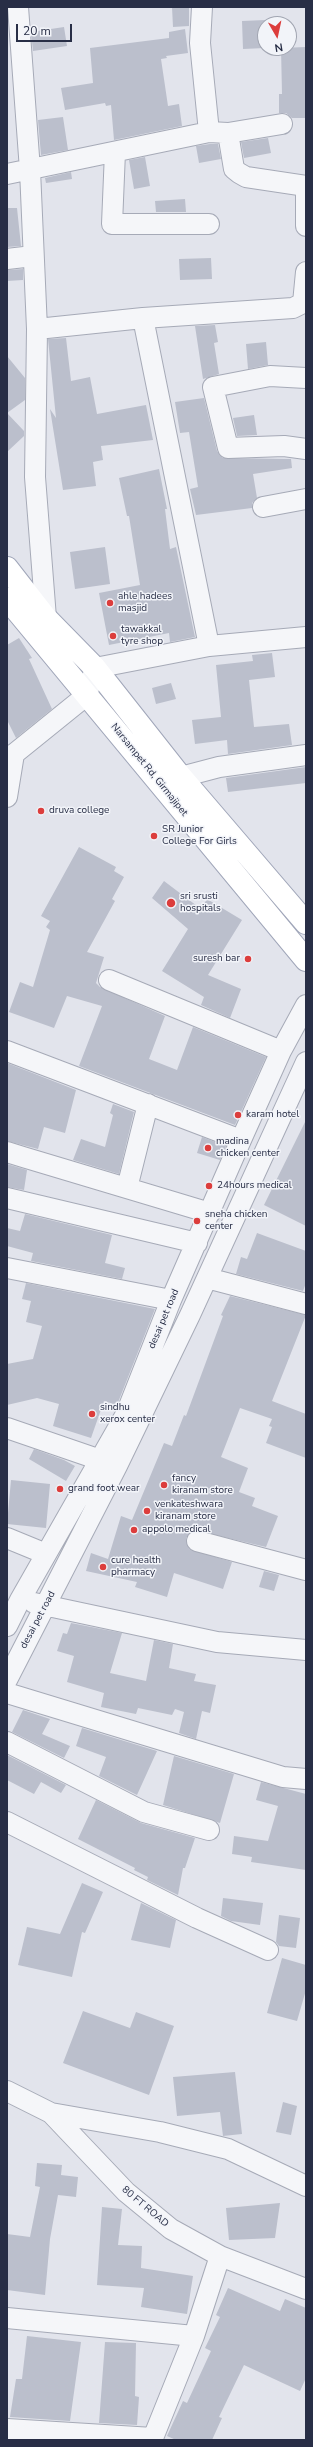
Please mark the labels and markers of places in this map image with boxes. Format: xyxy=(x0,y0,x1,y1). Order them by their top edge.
place label: ahle hadees masjid xyxy=(118,591,172,614)
marker: ahle hadees masjid xyxy=(105,598,115,608)
place label: tawakkal tyre shop xyxy=(121,624,163,648)
marker: tawakkal tyre shop xyxy=(108,631,118,641)
place label: druva college xyxy=(49,805,109,817)
marker: druva college xyxy=(36,806,46,816)
place label: SR Junior College For Girls xyxy=(162,824,237,848)
marker: SR Junior College For Girls xyxy=(149,831,159,841)
place label: sri srusti hospitals xyxy=(180,891,221,914)
marker: sri srusti hospitals xyxy=(165,897,177,909)
place label: suresh bar xyxy=(193,953,240,965)
marker: suresh bar xyxy=(243,954,253,964)
place label: karam hotel xyxy=(246,1109,299,1121)
marker: karam hotel xyxy=(233,1110,243,1120)
place label: madina chicken center xyxy=(216,1136,280,1160)
marker: madina chicken center xyxy=(203,1143,213,1153)
place label: 24hours medical xyxy=(217,1180,292,1192)
marker: 24hours medical xyxy=(204,1181,214,1191)
place label: sneha chicken center xyxy=(205,1209,267,1232)
marker: sneha chicken center xyxy=(192,1216,202,1226)
place label: sindhu xerox center xyxy=(100,1402,155,1426)
marker: sindhu xerox center xyxy=(87,1409,97,1419)
place label: fancy kiranam store xyxy=(172,1473,233,1496)
marker: fancy kiranam store xyxy=(159,1480,169,1490)
place label: grand foot wear xyxy=(68,1483,140,1495)
marker: grand foot wear xyxy=(55,1484,65,1494)
place label: venkateshwara kiranam store xyxy=(155,1499,223,1522)
marker: venkateshwara kiranam store xyxy=(142,1506,152,1516)
place label: appolo medical xyxy=(142,1524,210,1536)
marker: appolo medical xyxy=(129,1525,139,1535)
place label: cure health pharmacy xyxy=(111,1555,161,1578)
marker: cure health pharmacy xyxy=(98,1562,108,1572)

